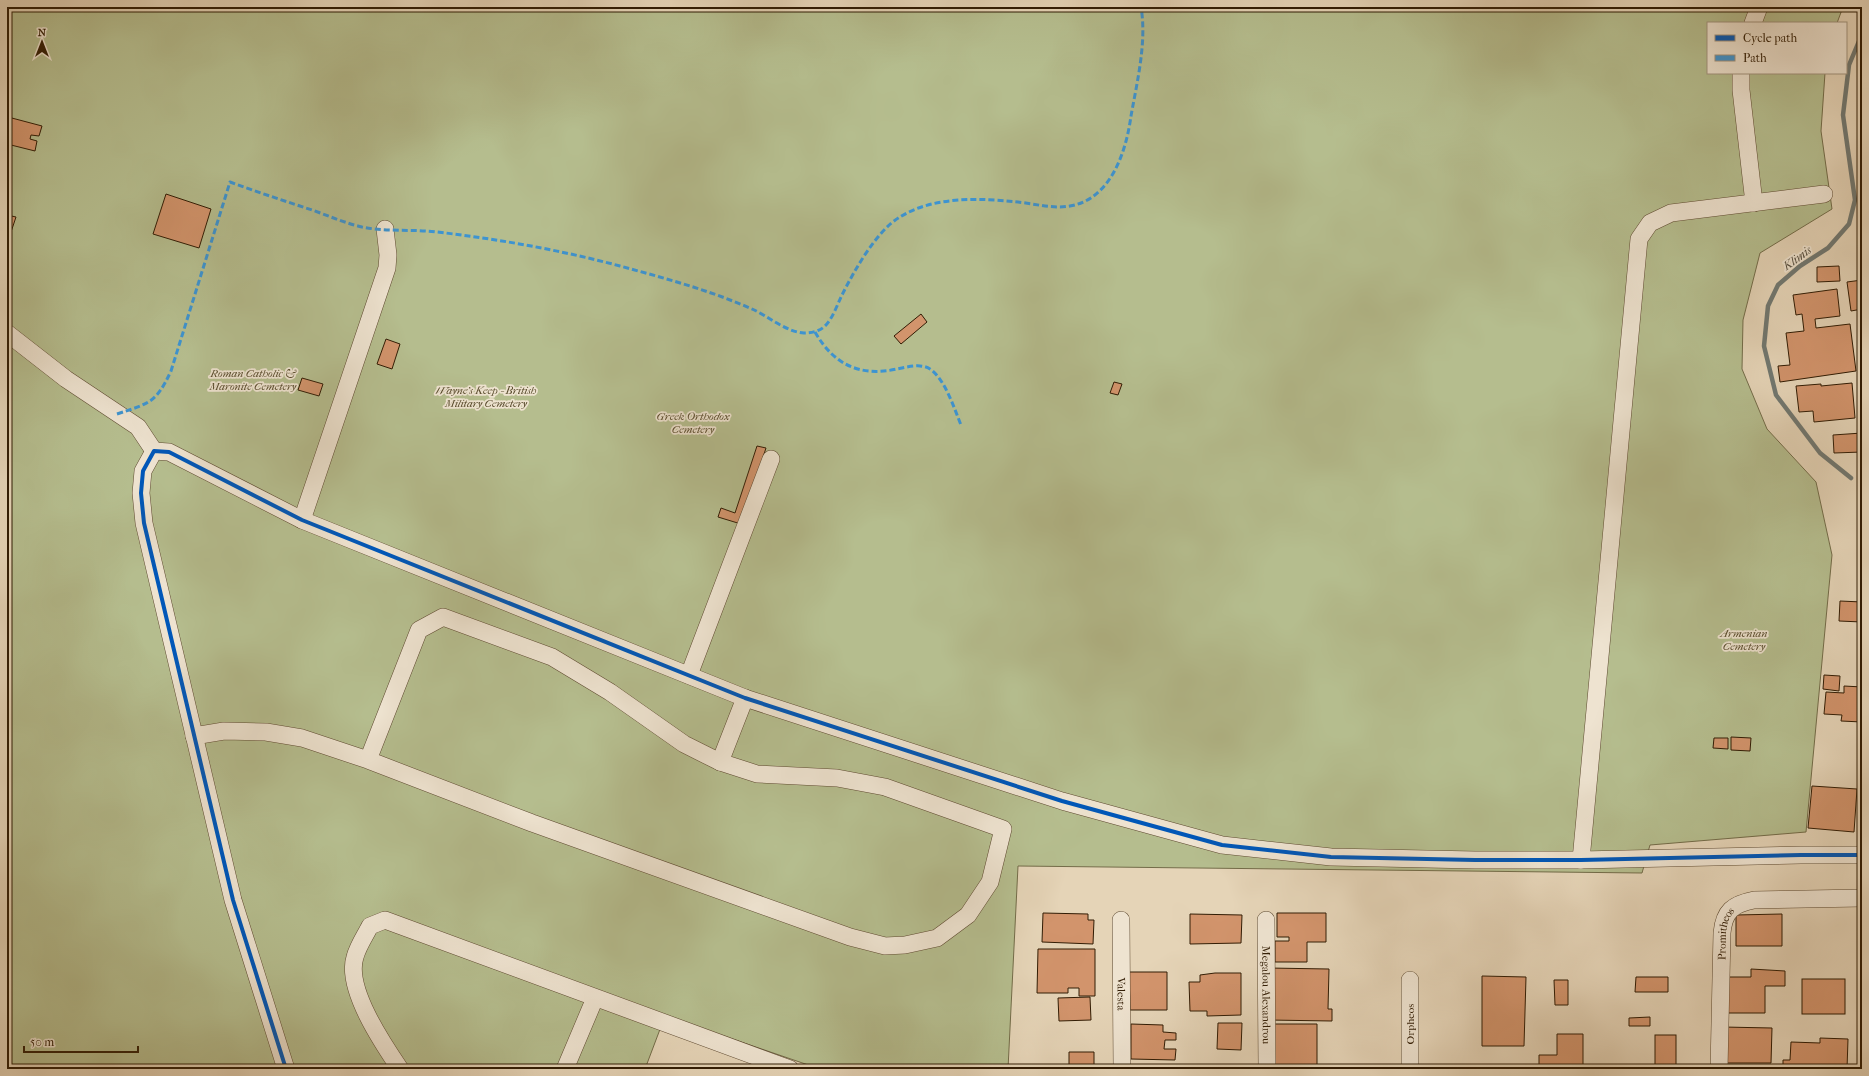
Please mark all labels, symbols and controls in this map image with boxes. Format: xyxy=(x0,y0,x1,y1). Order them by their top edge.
north arrow xyxy=(22,22,62,62)
legend xyxy=(1707,22,1847,74)
text: N xyxy=(38,26,47,39)
text: Cycle path xyxy=(1743,31,1798,45)
text: Path xyxy=(1743,51,1767,65)
water label: Klimis xyxy=(1779,243,1814,274)
park label: Roman Catholic & Maronite Cemetery xyxy=(209,367,297,393)
park label: Wayne's Keep - British Military Cemetery xyxy=(436,384,537,410)
park label: Greek Orthodox Cemetery xyxy=(657,410,730,436)
park label: Armenian Cemetery xyxy=(1719,627,1767,653)
street label: Promitheos xyxy=(1715,904,1737,960)
street label: Megalou Alexandrou xyxy=(1259,946,1273,1045)
street label: Valesta xyxy=(1114,976,1128,1011)
street label: Orpheos xyxy=(1404,1004,1417,1044)
scale bar xyxy=(24,1028,138,1054)
text: 50 m xyxy=(30,1035,54,1049)

